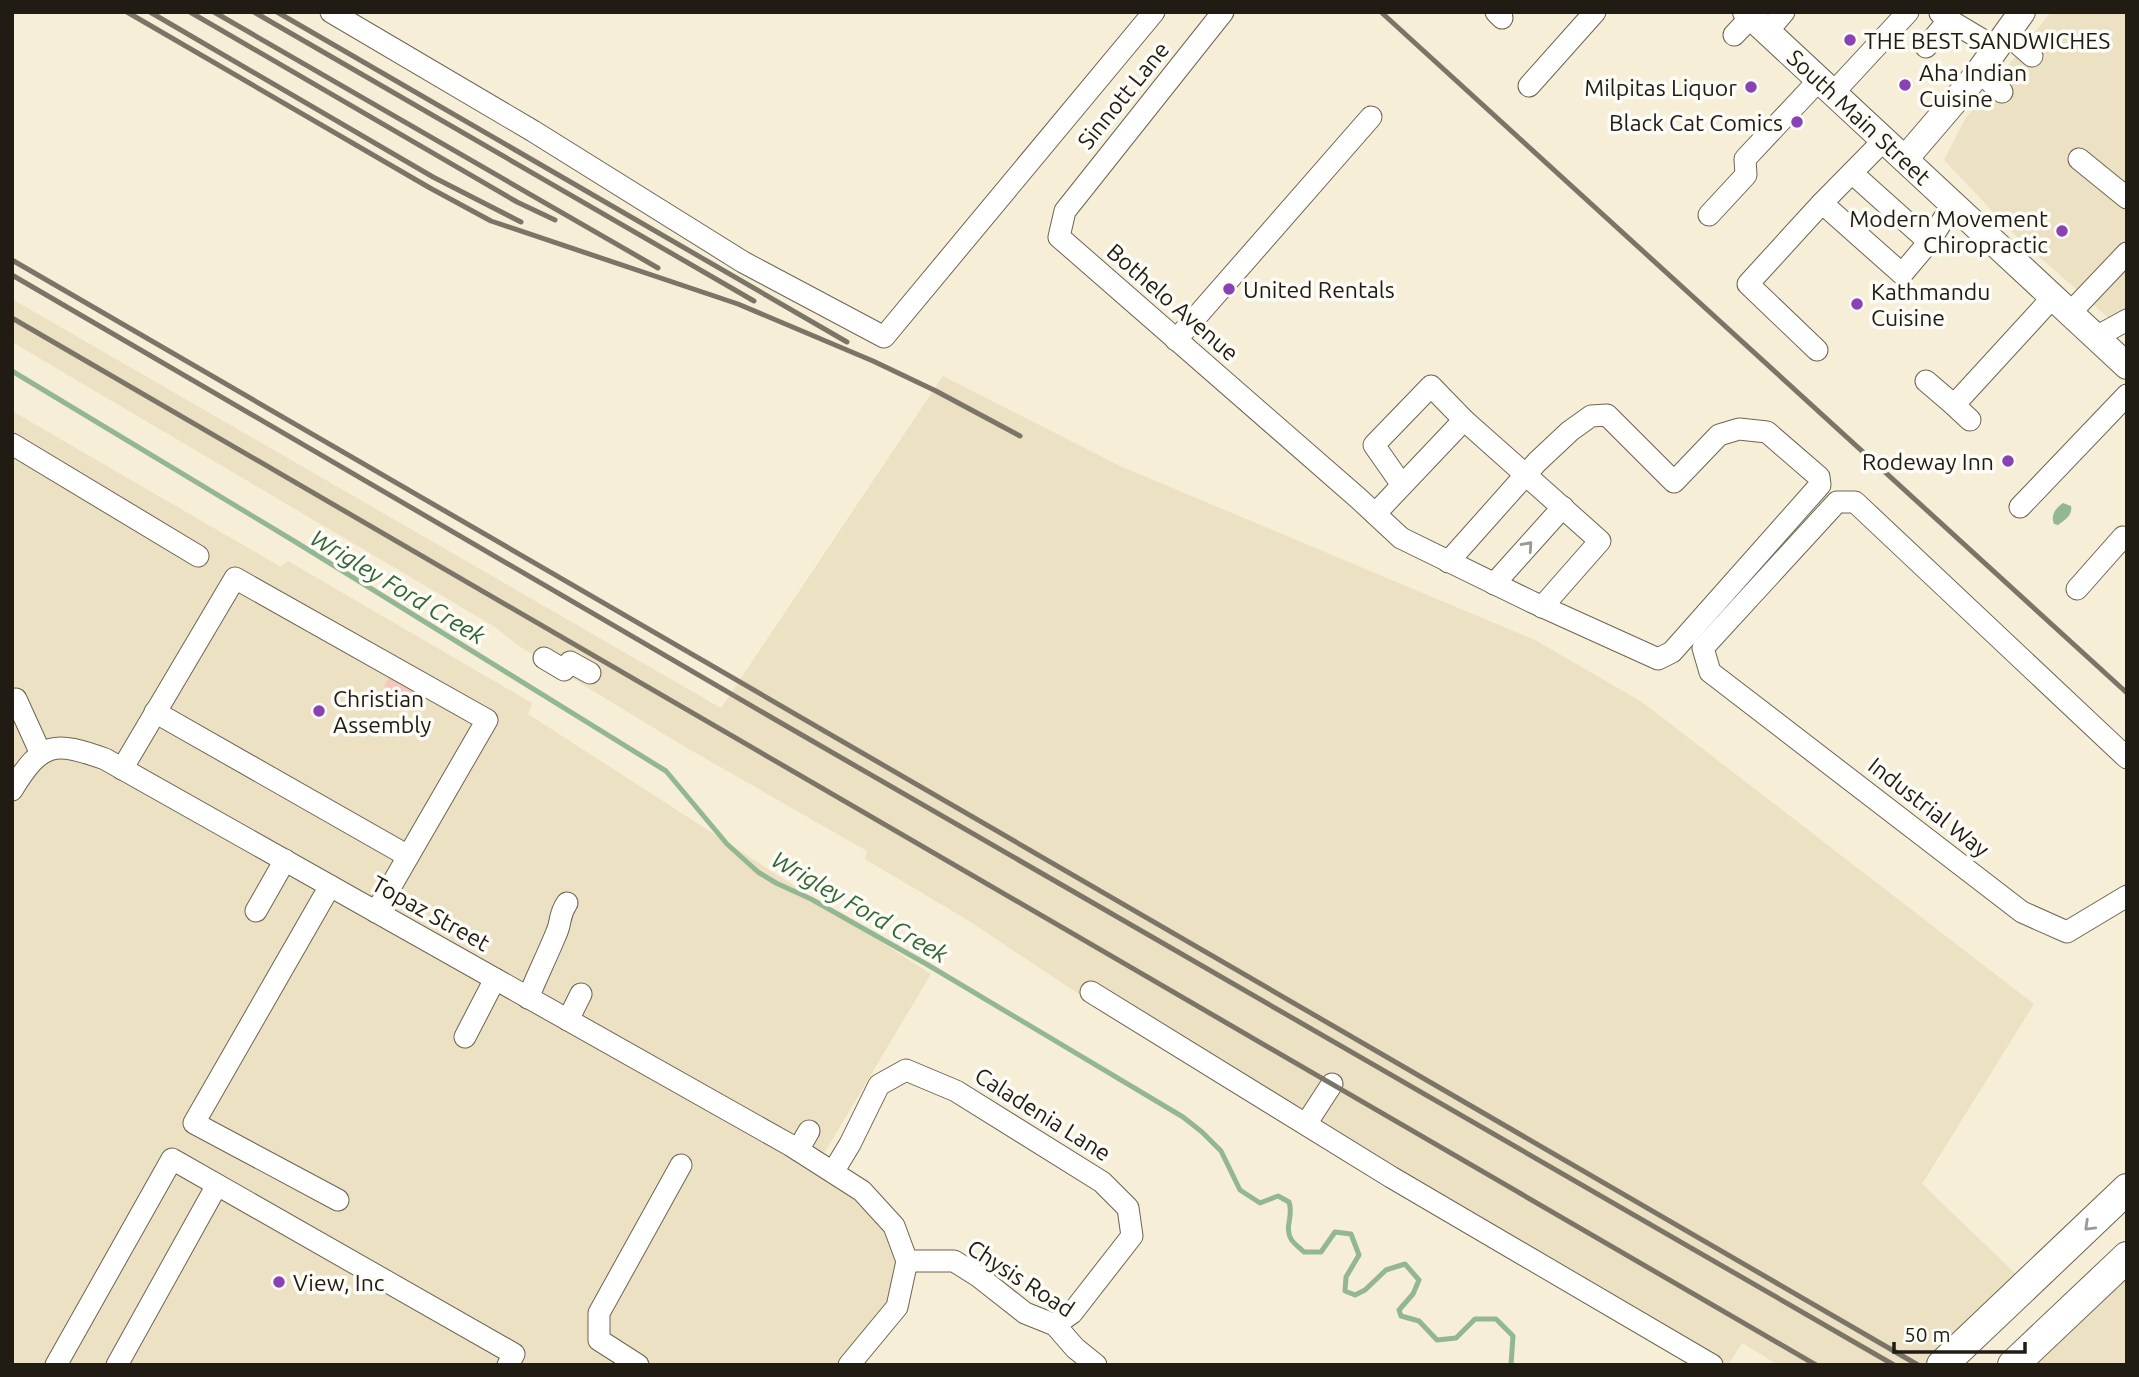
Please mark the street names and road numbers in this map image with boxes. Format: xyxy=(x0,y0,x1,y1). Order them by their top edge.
street label: Sinnott Lane xyxy=(1072,37,1174,153)
street label: South Main Street xyxy=(1782,44,1936,190)
street label: Bothelo Avenue xyxy=(1102,238,1244,366)
street label: Industrial Way xyxy=(1864,752,1994,862)
street label: Topaz Street xyxy=(368,870,494,956)
street label: Caladenia Lane xyxy=(971,1062,1115,1166)
street label: Chysis Road xyxy=(963,1234,1079,1322)

